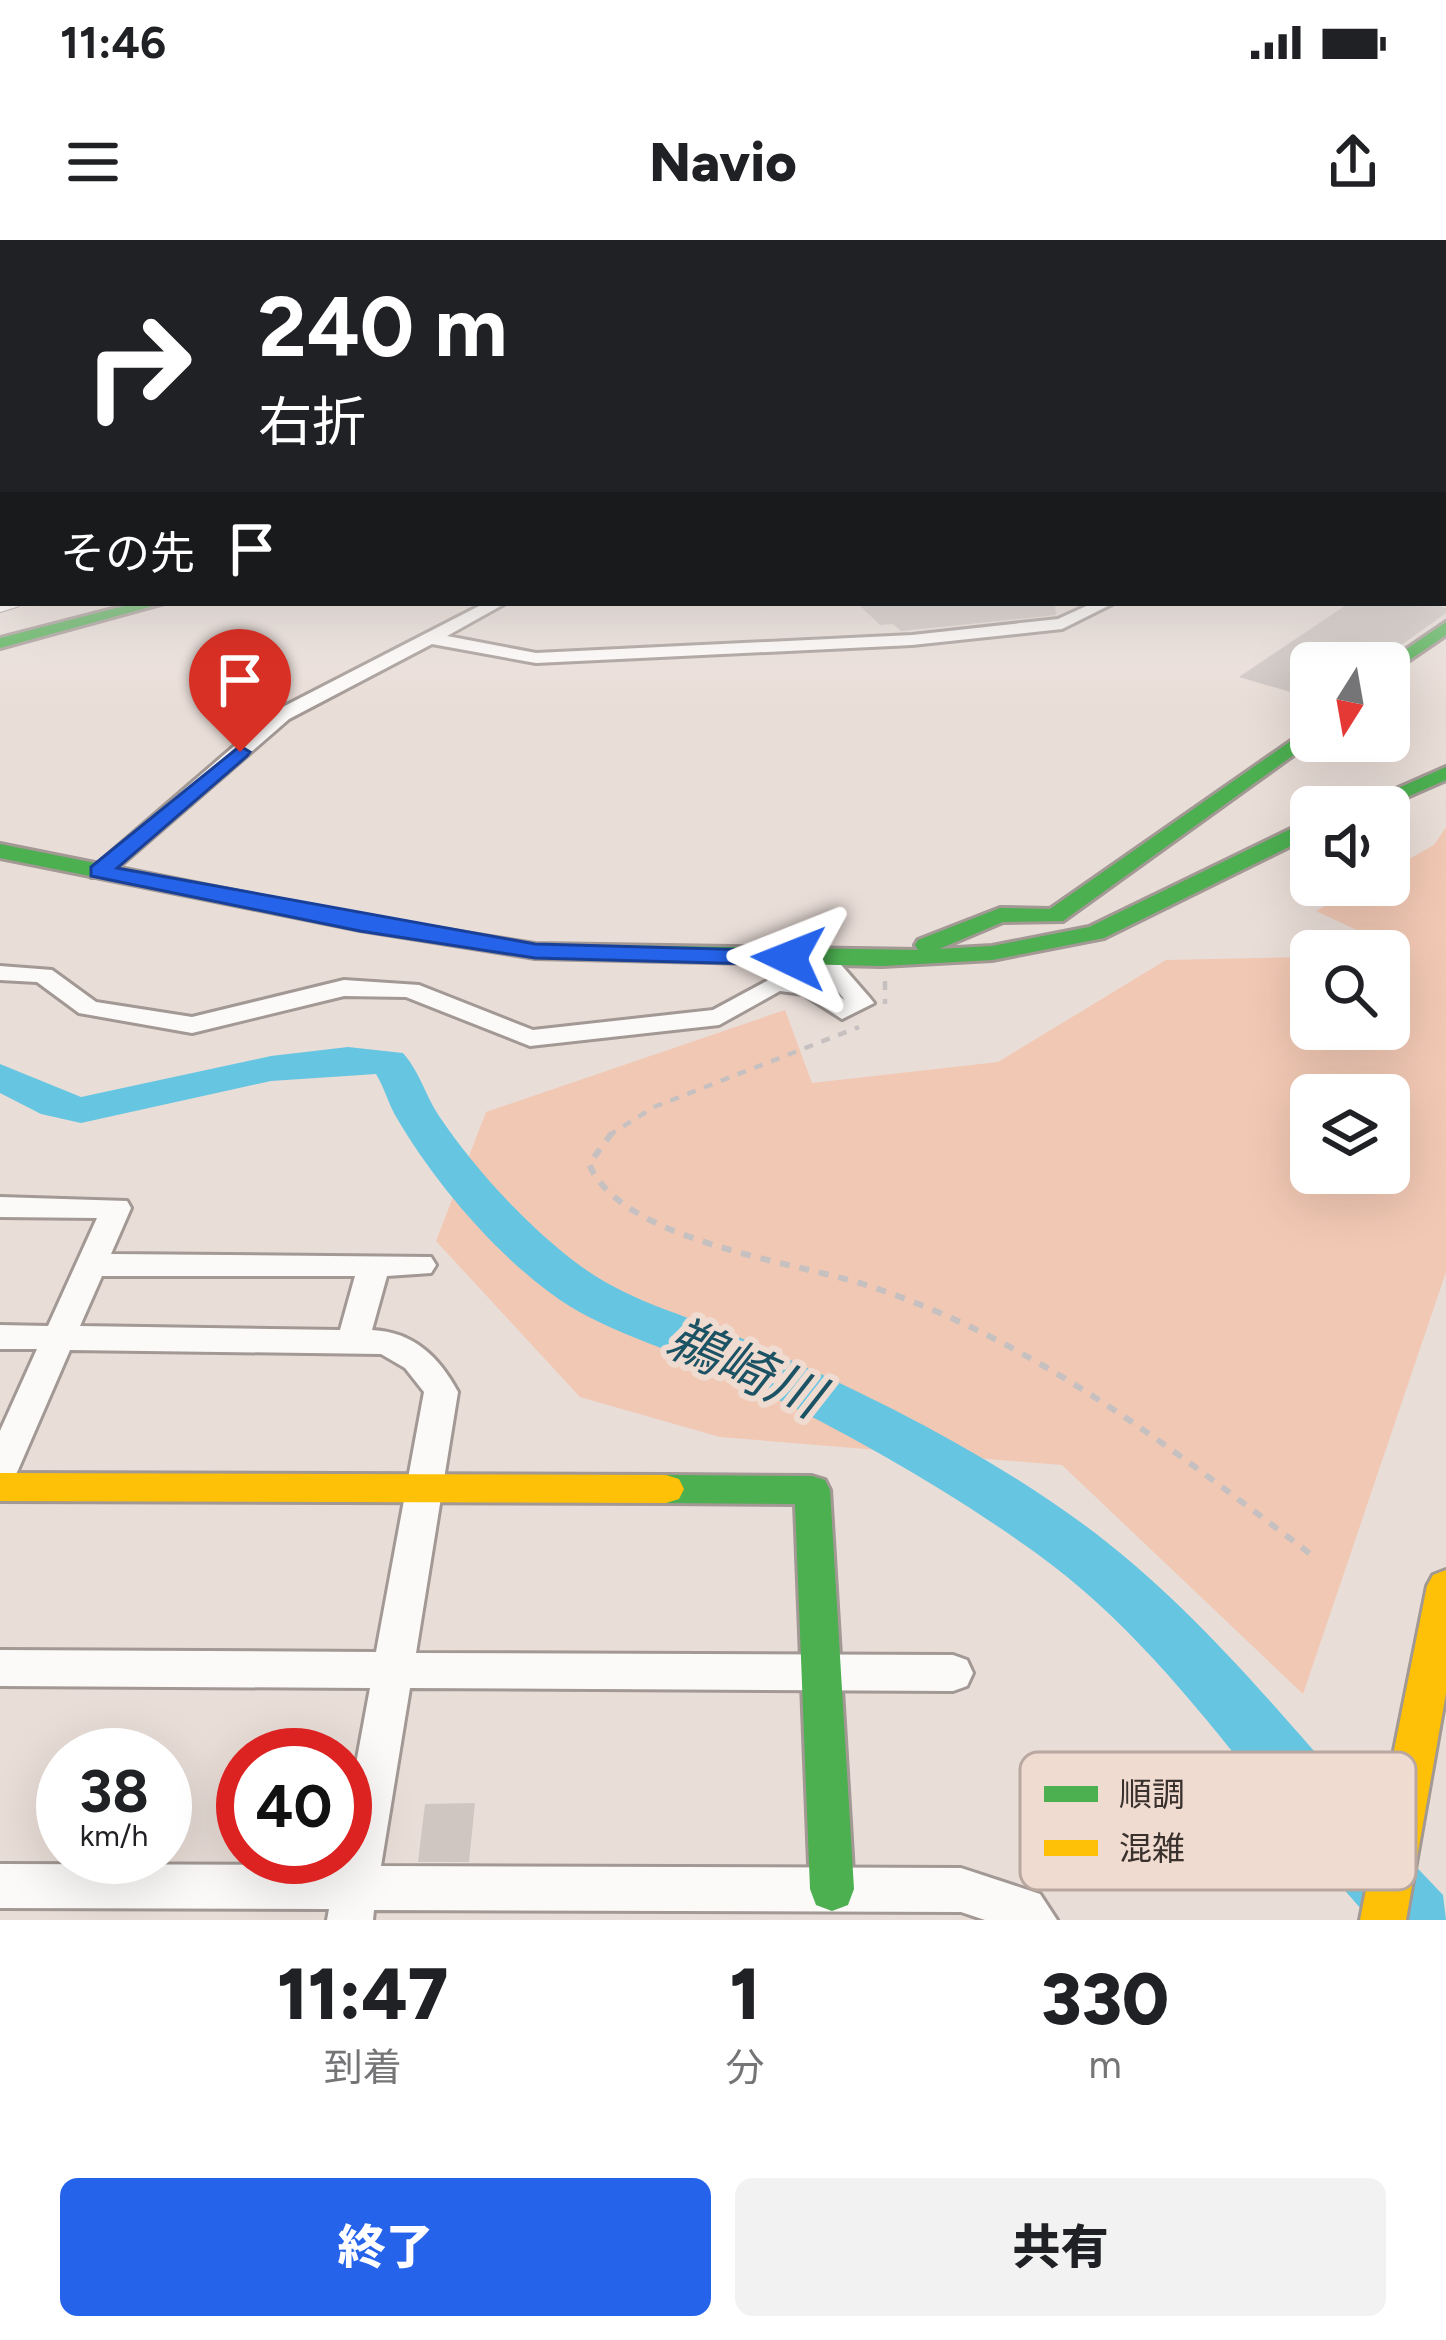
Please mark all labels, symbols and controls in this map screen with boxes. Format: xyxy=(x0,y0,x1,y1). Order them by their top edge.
text: 11:46 xyxy=(60,15,166,69)
icon: menu xyxy=(60,129,126,195)
icon: share xyxy=(1320,129,1386,195)
text: Navio xyxy=(649,130,797,195)
text: 240 m xyxy=(258,276,507,377)
icon: right xyxy=(60,288,216,444)
text: 右折 xyxy=(258,390,366,455)
icon: arrive xyxy=(219,516,285,582)
text: その先 xyxy=(60,526,195,580)
pin xyxy=(189,629,291,752)
north arrow xyxy=(1290,642,1410,762)
map controls xyxy=(1290,642,1410,1194)
icon: arrive xyxy=(207,647,273,713)
button: sound xyxy=(1290,786,1410,906)
position arrow xyxy=(726,895,852,1021)
button: search xyxy=(1290,930,1410,1050)
button: layers xyxy=(1290,1074,1410,1194)
water label: 鵜崎川 xyxy=(658,1305,837,1433)
speed limit sign: 40 xyxy=(216,1728,372,1884)
legend xyxy=(1020,1752,1416,1890)
text: 38 xyxy=(79,1755,149,1827)
text: 順調 xyxy=(1119,1775,1185,1814)
text: km/h xyxy=(80,1817,148,1854)
text: 混雑 xyxy=(1119,1829,1185,1868)
text: 11:47 xyxy=(277,1951,448,2037)
text: 1 xyxy=(729,1951,760,2037)
text: 330 xyxy=(1041,1956,1169,2042)
text: m xyxy=(1089,2041,1122,2088)
text: 到着 xyxy=(324,2044,402,2091)
text: 分 xyxy=(725,2044,764,2091)
button: 終了 xyxy=(60,2178,711,2316)
button: 共有 xyxy=(735,2178,1386,2316)

